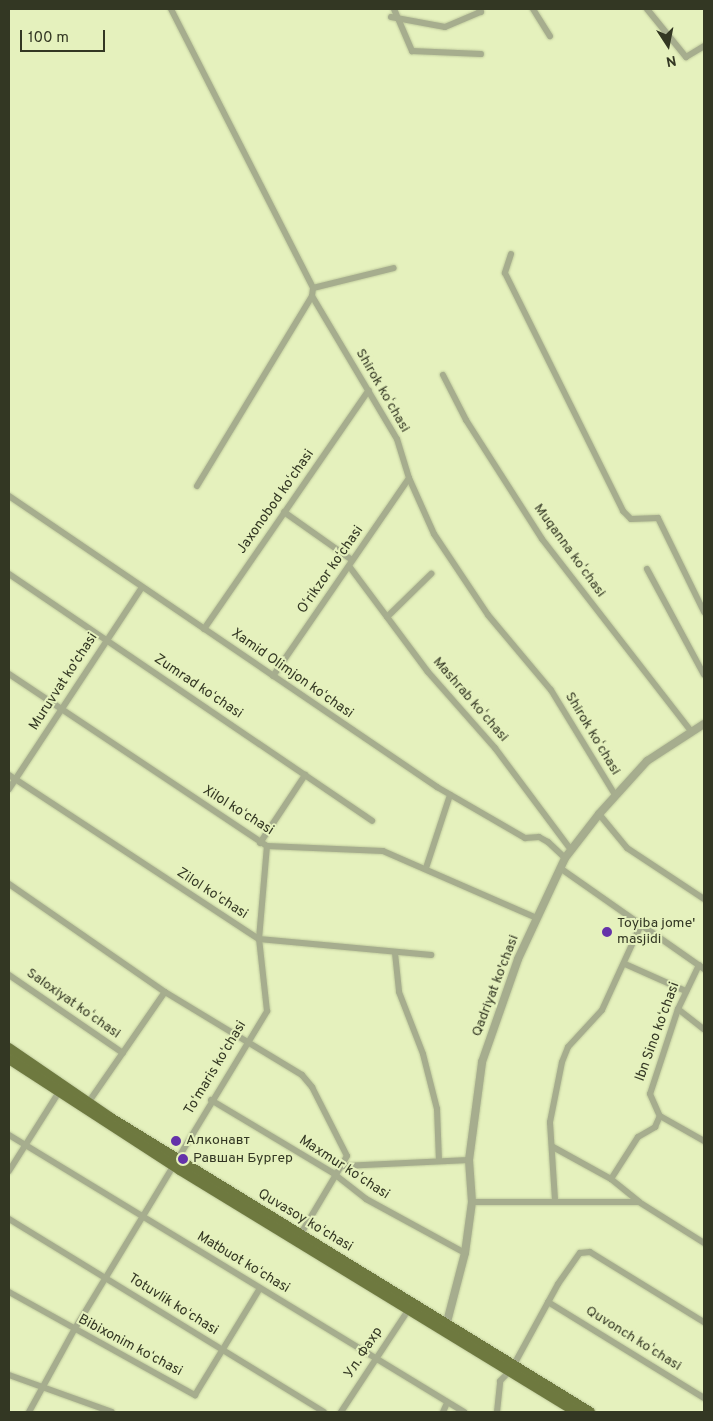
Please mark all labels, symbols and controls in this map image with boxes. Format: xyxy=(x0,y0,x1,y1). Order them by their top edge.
scale bar xyxy=(22,20,108,52)
north arrow xyxy=(643,20,693,70)
text: 100 m xyxy=(28,29,69,48)
text: N xyxy=(664,51,678,70)
street label: Shirok koʻchasi xyxy=(351,346,413,436)
street label: Jaxonobod koʻchasi xyxy=(234,447,318,557)
street label: Muqanna koʻchasi xyxy=(529,501,609,601)
street label: Oʻrikzor koʻchasi xyxy=(294,523,368,617)
street label: Xamid Olimjon koʻchasi xyxy=(228,626,356,722)
street label: Muruvvat ko'chasi xyxy=(26,630,102,734)
street label: Zumrad koʻchasi xyxy=(150,651,246,723)
street label: Mashrab koʻchasi xyxy=(429,654,511,746)
street label: Shirok koʻchasi xyxy=(561,689,623,779)
street label: Xilol koʻchasi xyxy=(199,783,277,839)
street label: Zilol koʻchasi xyxy=(173,865,251,923)
place label: Toyiba jome' masjidi xyxy=(617,916,695,949)
marker: Toyiba jome' masjidi xyxy=(601,926,613,938)
street label: Qadriyat ko'chasi xyxy=(469,933,523,1039)
street label: Saloxiyat koʻchasi xyxy=(23,965,123,1043)
street label: Ibn Sino koʻchasi xyxy=(632,980,684,1084)
street label: Toʻmaris koʻchasi xyxy=(181,1018,251,1118)
street label: Maxmur koʻchasi xyxy=(296,1132,392,1204)
place label: Алконавт xyxy=(186,1133,250,1149)
marker: Алконавт xyxy=(170,1135,182,1147)
place label: Равшан Бургер xyxy=(193,1151,293,1167)
marker: Равшан Бургер xyxy=(177,1153,189,1165)
street label: Quvasoy koʻchasi xyxy=(255,1186,355,1256)
street label: Matbuot koʻchasi xyxy=(194,1229,292,1297)
street label: Totuvlik koʻchasi xyxy=(125,1271,221,1339)
street label: Quvonch koʻchasi xyxy=(582,1303,684,1375)
street label: Bibixonim koʻchasi xyxy=(75,1311,185,1381)
street label: Ул. Фахр xyxy=(341,1324,387,1382)

